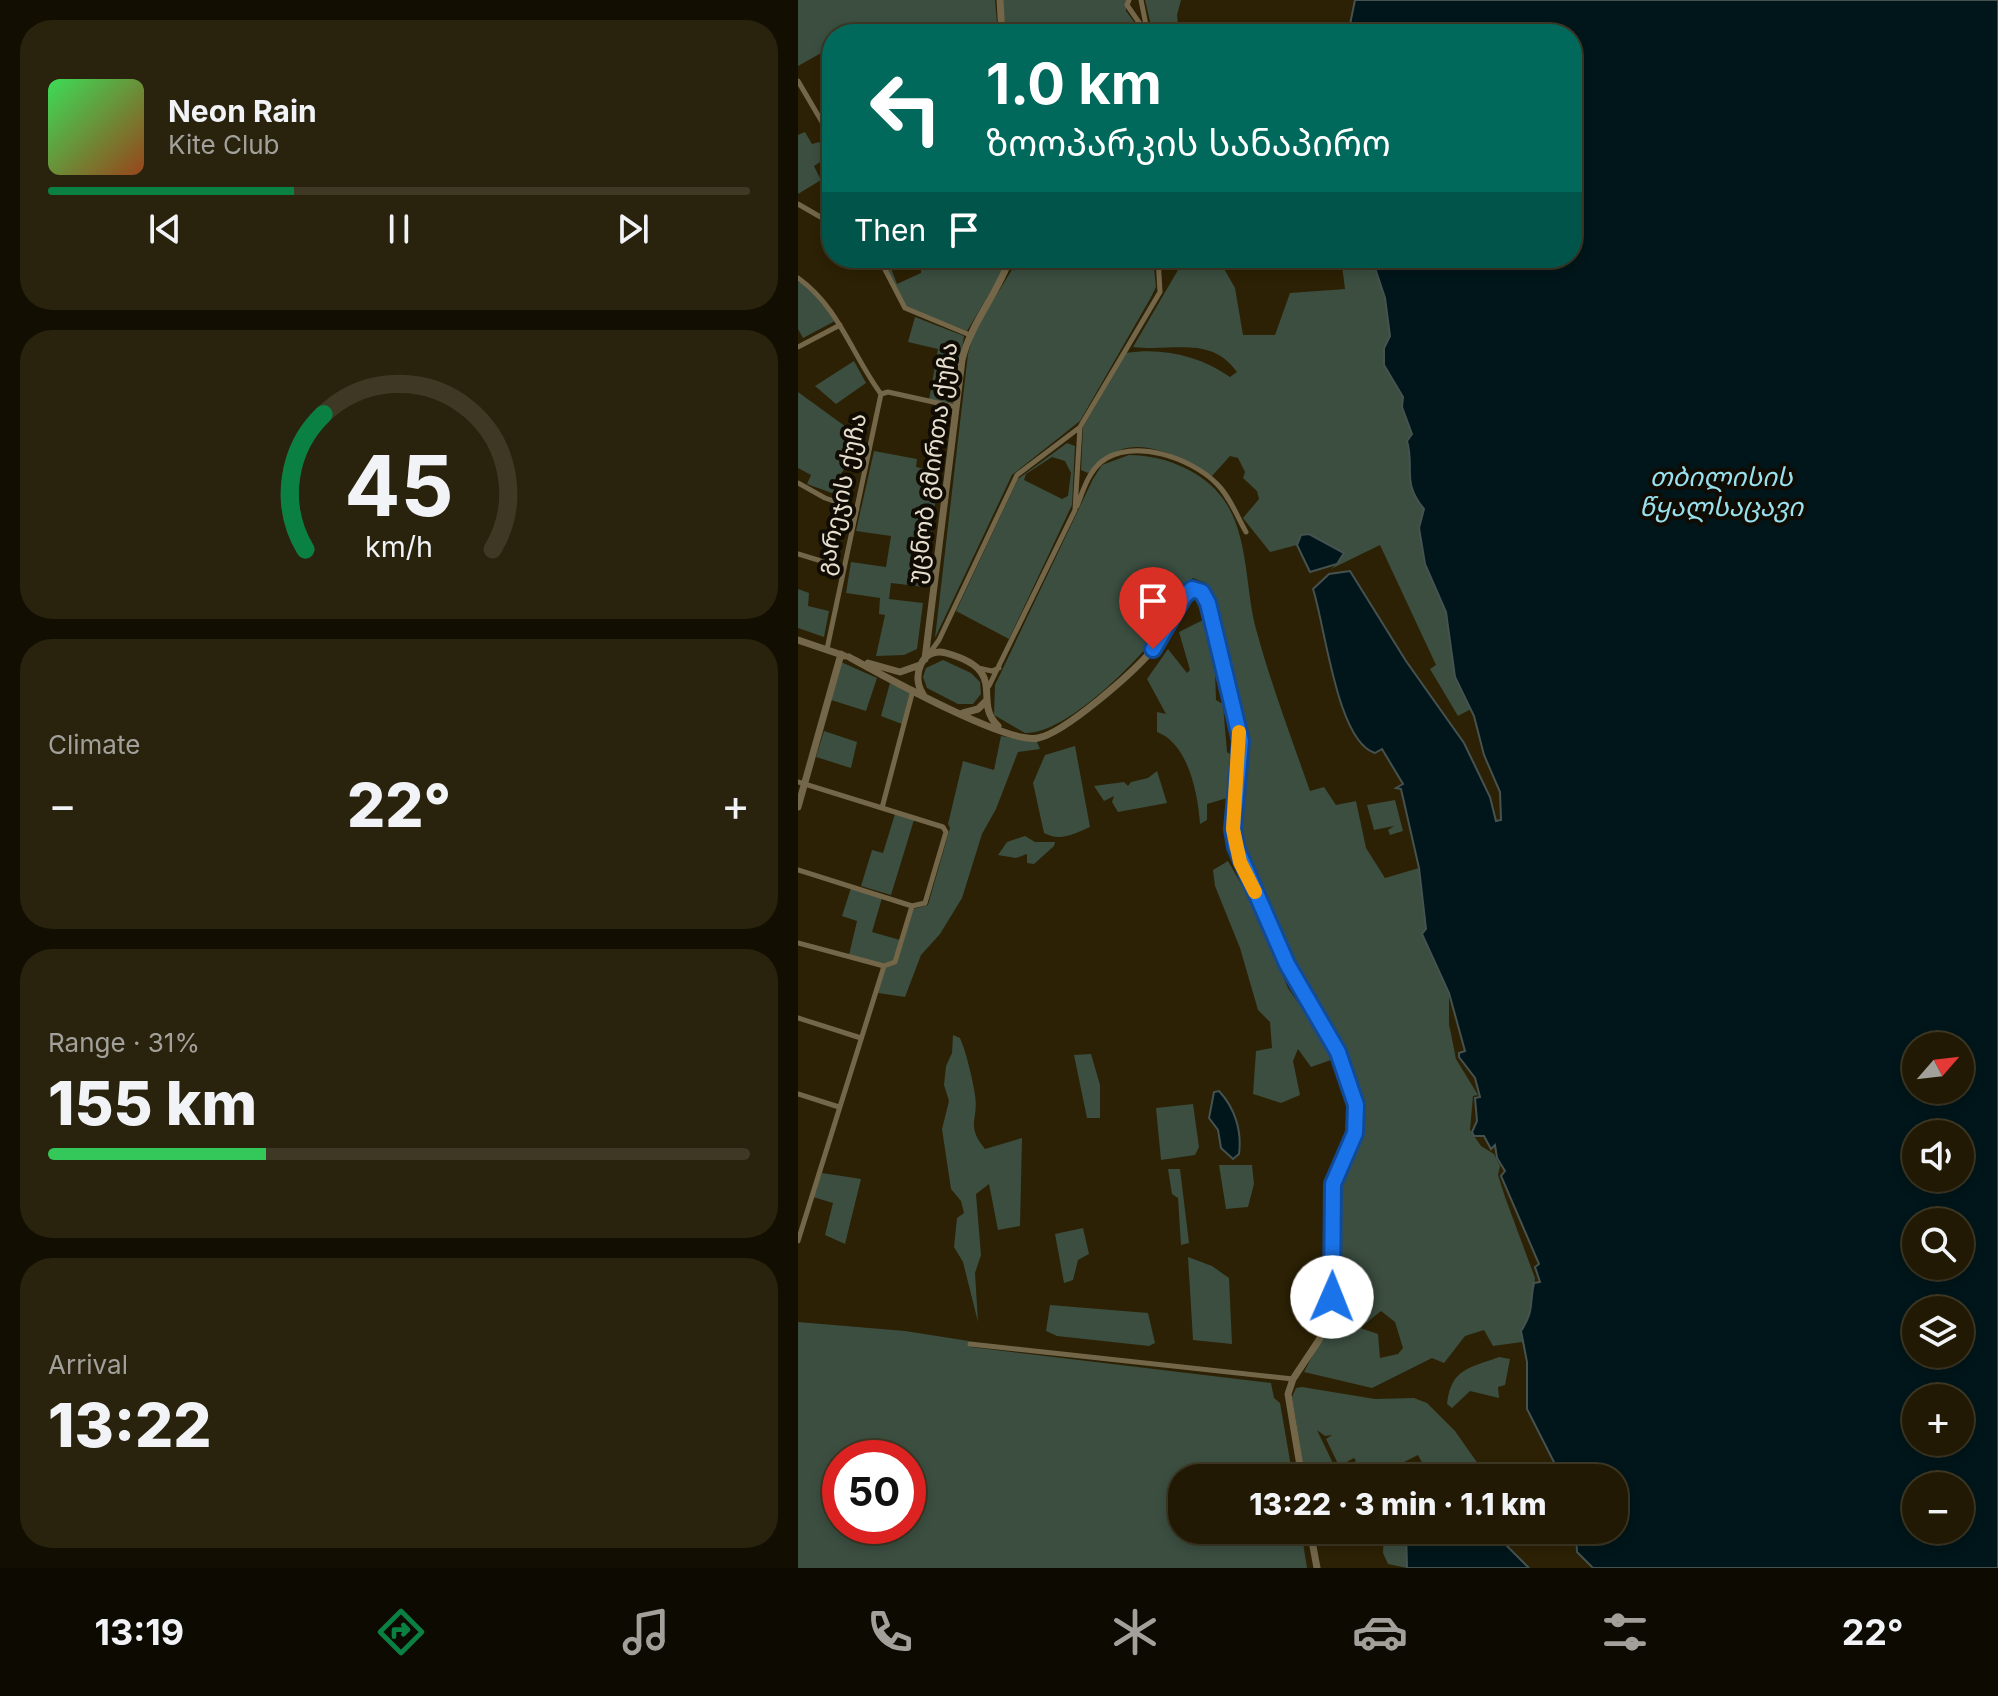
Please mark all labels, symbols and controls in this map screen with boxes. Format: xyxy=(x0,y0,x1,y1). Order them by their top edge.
text: 1.0 km xyxy=(986,50,1162,118)
icon: left xyxy=(854,56,958,160)
text: Neon Rain xyxy=(168,93,317,129)
text: ზოოპარკის სანაპირო xyxy=(986,121,1391,165)
text: Kite Club xyxy=(168,129,279,160)
icon: previous xyxy=(143,207,187,251)
icon: pause xyxy=(377,207,421,251)
icon: next xyxy=(611,207,655,251)
icon: arrive xyxy=(942,208,986,252)
text: Then xyxy=(854,212,926,248)
street label: უცნობ გმირთა ქუჩა xyxy=(901,340,963,586)
street label: გარეჯის ქუჩა xyxy=(810,410,872,578)
text: 45 xyxy=(344,435,454,536)
water label: თბილისის წყალსაცავი xyxy=(1639,461,1804,523)
text: km/h xyxy=(365,530,433,565)
pin xyxy=(1119,567,1187,649)
icon: arrive xyxy=(1131,579,1175,623)
text: Climate xyxy=(48,729,140,760)
text: 22° xyxy=(347,769,451,841)
text: − xyxy=(48,778,77,832)
text: + xyxy=(721,778,750,832)
text: Range · 31% xyxy=(48,1027,200,1058)
north arrow xyxy=(1902,1032,1974,1104)
map controls xyxy=(1902,1032,1974,1544)
text: 155 km xyxy=(48,1067,257,1139)
button: sound xyxy=(1902,1120,1974,1192)
button: search xyxy=(1902,1208,1974,1280)
position arrow xyxy=(1290,1255,1374,1339)
button: layers xyxy=(1902,1296,1974,1368)
text: Arrival xyxy=(48,1349,128,1380)
button: + xyxy=(1902,1384,1974,1456)
text: 13:22 xyxy=(48,1389,212,1461)
speed limit sign: 50 xyxy=(822,1440,926,1544)
button: − xyxy=(1902,1472,1974,1544)
text: 13:22 · 3 min · 1.1 km xyxy=(1249,1486,1547,1522)
icon: directions xyxy=(373,1604,429,1660)
icon: music xyxy=(618,1604,674,1660)
icon: phone xyxy=(862,1604,918,1660)
icon: climate xyxy=(1107,1604,1163,1660)
icon: car xyxy=(1352,1604,1408,1660)
icon: filters xyxy=(1597,1604,1653,1660)
text: 13:19 xyxy=(94,1610,184,1654)
text: 22° xyxy=(1842,1610,1904,1654)

